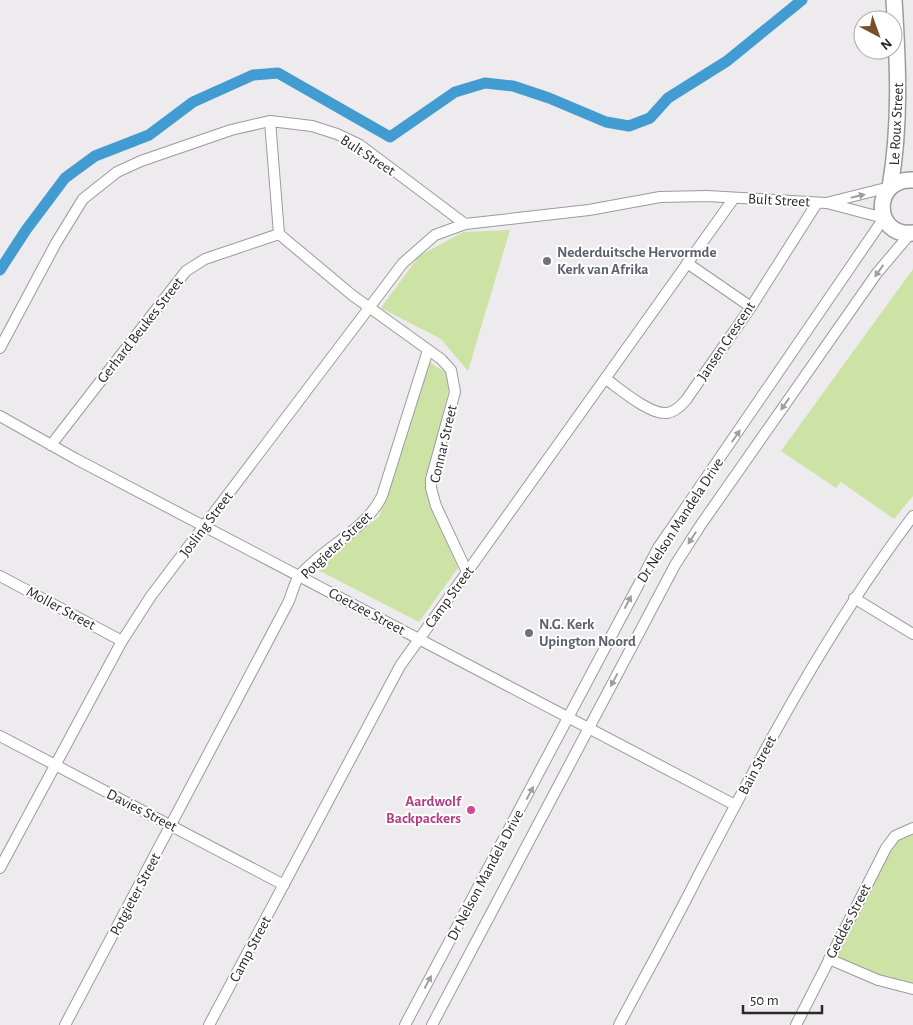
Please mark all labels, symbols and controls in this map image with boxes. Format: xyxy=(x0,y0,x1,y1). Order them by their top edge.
north arrow xyxy=(853,10,903,60)
text: N xyxy=(878,36,894,53)
street label: Le Roux Street xyxy=(887,82,906,166)
street label: Bult Street xyxy=(338,132,398,179)
street label: Bult Street xyxy=(748,191,811,210)
one-way arrow xyxy=(851,192,866,200)
place label: Nederduitsche Hervormde Kerk van Afrika xyxy=(557,245,717,277)
marker: Nederduitsche Hervormde Kerk van Afrika xyxy=(541,255,553,267)
one-way arrow xyxy=(873,264,884,277)
street label: Gerhard Beukes Street xyxy=(95,275,186,386)
street label: Jansen Crescent xyxy=(695,299,758,383)
one-way arrow xyxy=(780,398,790,411)
street label: Connar Street xyxy=(427,404,460,485)
one-way arrow xyxy=(731,429,741,443)
street label: Dr Nelson Mandela Drive xyxy=(634,455,726,585)
street label: Josling Street xyxy=(177,489,236,560)
street label: Potgieter Street xyxy=(298,509,375,582)
one-way arrow xyxy=(688,531,697,544)
street label: Camp Street xyxy=(422,564,477,631)
street label: Moller Street xyxy=(24,584,98,633)
street label: Coetzee Street xyxy=(326,585,408,638)
one-way arrow xyxy=(624,594,632,609)
place label: N.G. Kerk Upington Noord xyxy=(539,617,636,649)
marker: N.G. Kerk Upington Noord xyxy=(523,627,535,639)
one-way arrow xyxy=(610,673,618,687)
street label: Bain Street xyxy=(736,733,779,797)
street label: Davies Street xyxy=(104,786,180,835)
one-way arrow xyxy=(525,786,534,799)
place label: Aardwolf Backpackers xyxy=(386,794,462,826)
marker: Aardwolf Backpackers xyxy=(465,804,477,816)
street label: Dr Nelson Mandela Drive xyxy=(445,807,526,943)
street label: Potgieter Street xyxy=(107,850,164,938)
street label: Geddes Street xyxy=(823,881,874,961)
street label: Camp Street xyxy=(227,914,274,985)
one-way arrow xyxy=(424,975,432,989)
scale bar xyxy=(743,982,822,1014)
text: 50 m xyxy=(750,993,779,1008)

